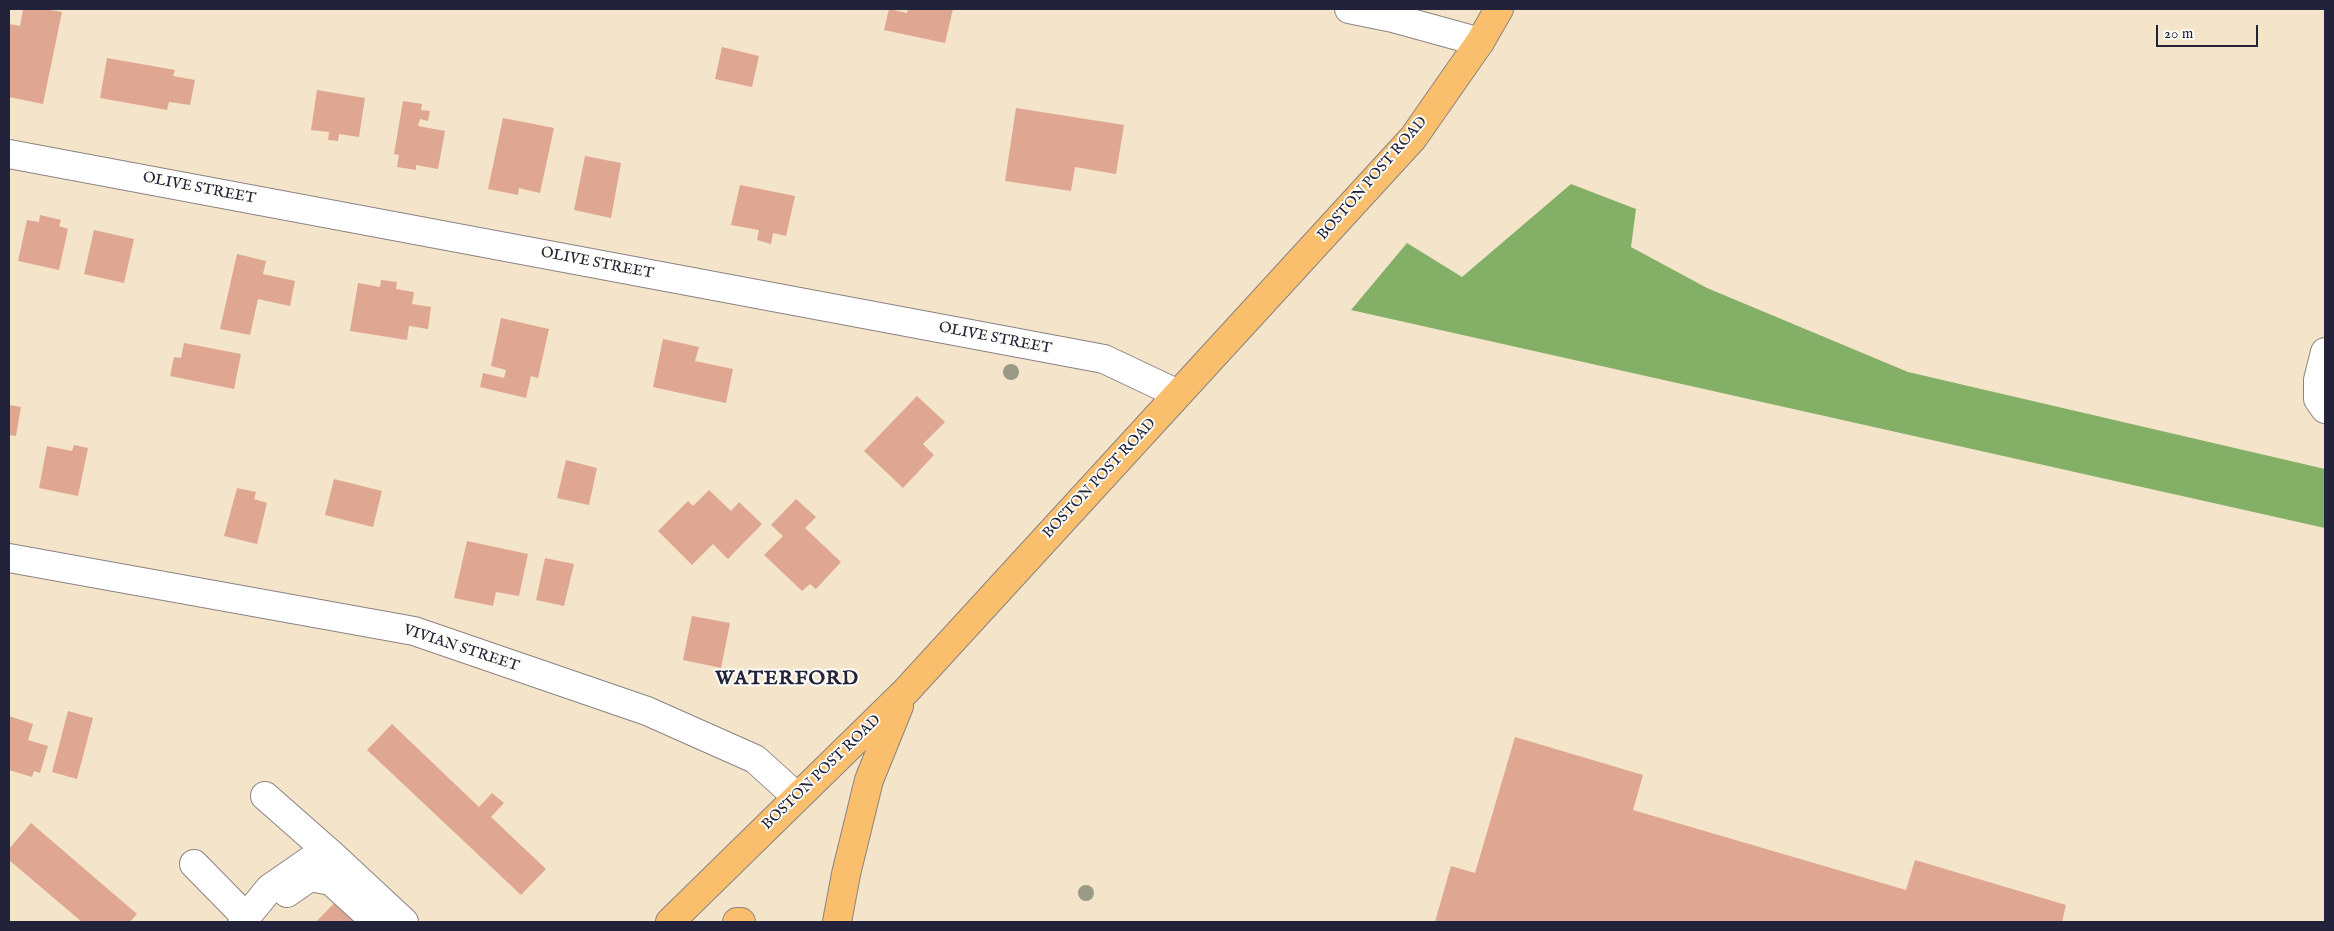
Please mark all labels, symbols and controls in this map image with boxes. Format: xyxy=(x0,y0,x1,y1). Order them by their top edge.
scale bar xyxy=(2159,15,2262,47)
text: 20 m xyxy=(2164,24,2193,43)
street label: BOSTON POST ROAD xyxy=(1314,114,1432,244)
street label: OLIVE STREET xyxy=(141,169,257,209)
street label: OLIVE STREET xyxy=(539,244,655,284)
street label: OLIVE STREET xyxy=(937,319,1053,359)
street label: BOSTON POST ROAD xyxy=(1040,415,1160,543)
street label: VIVIAN STREET xyxy=(401,622,521,676)
district label: WATERFORD xyxy=(714,668,860,692)
street label: BOSTON POST ROAD xyxy=(759,712,885,834)

